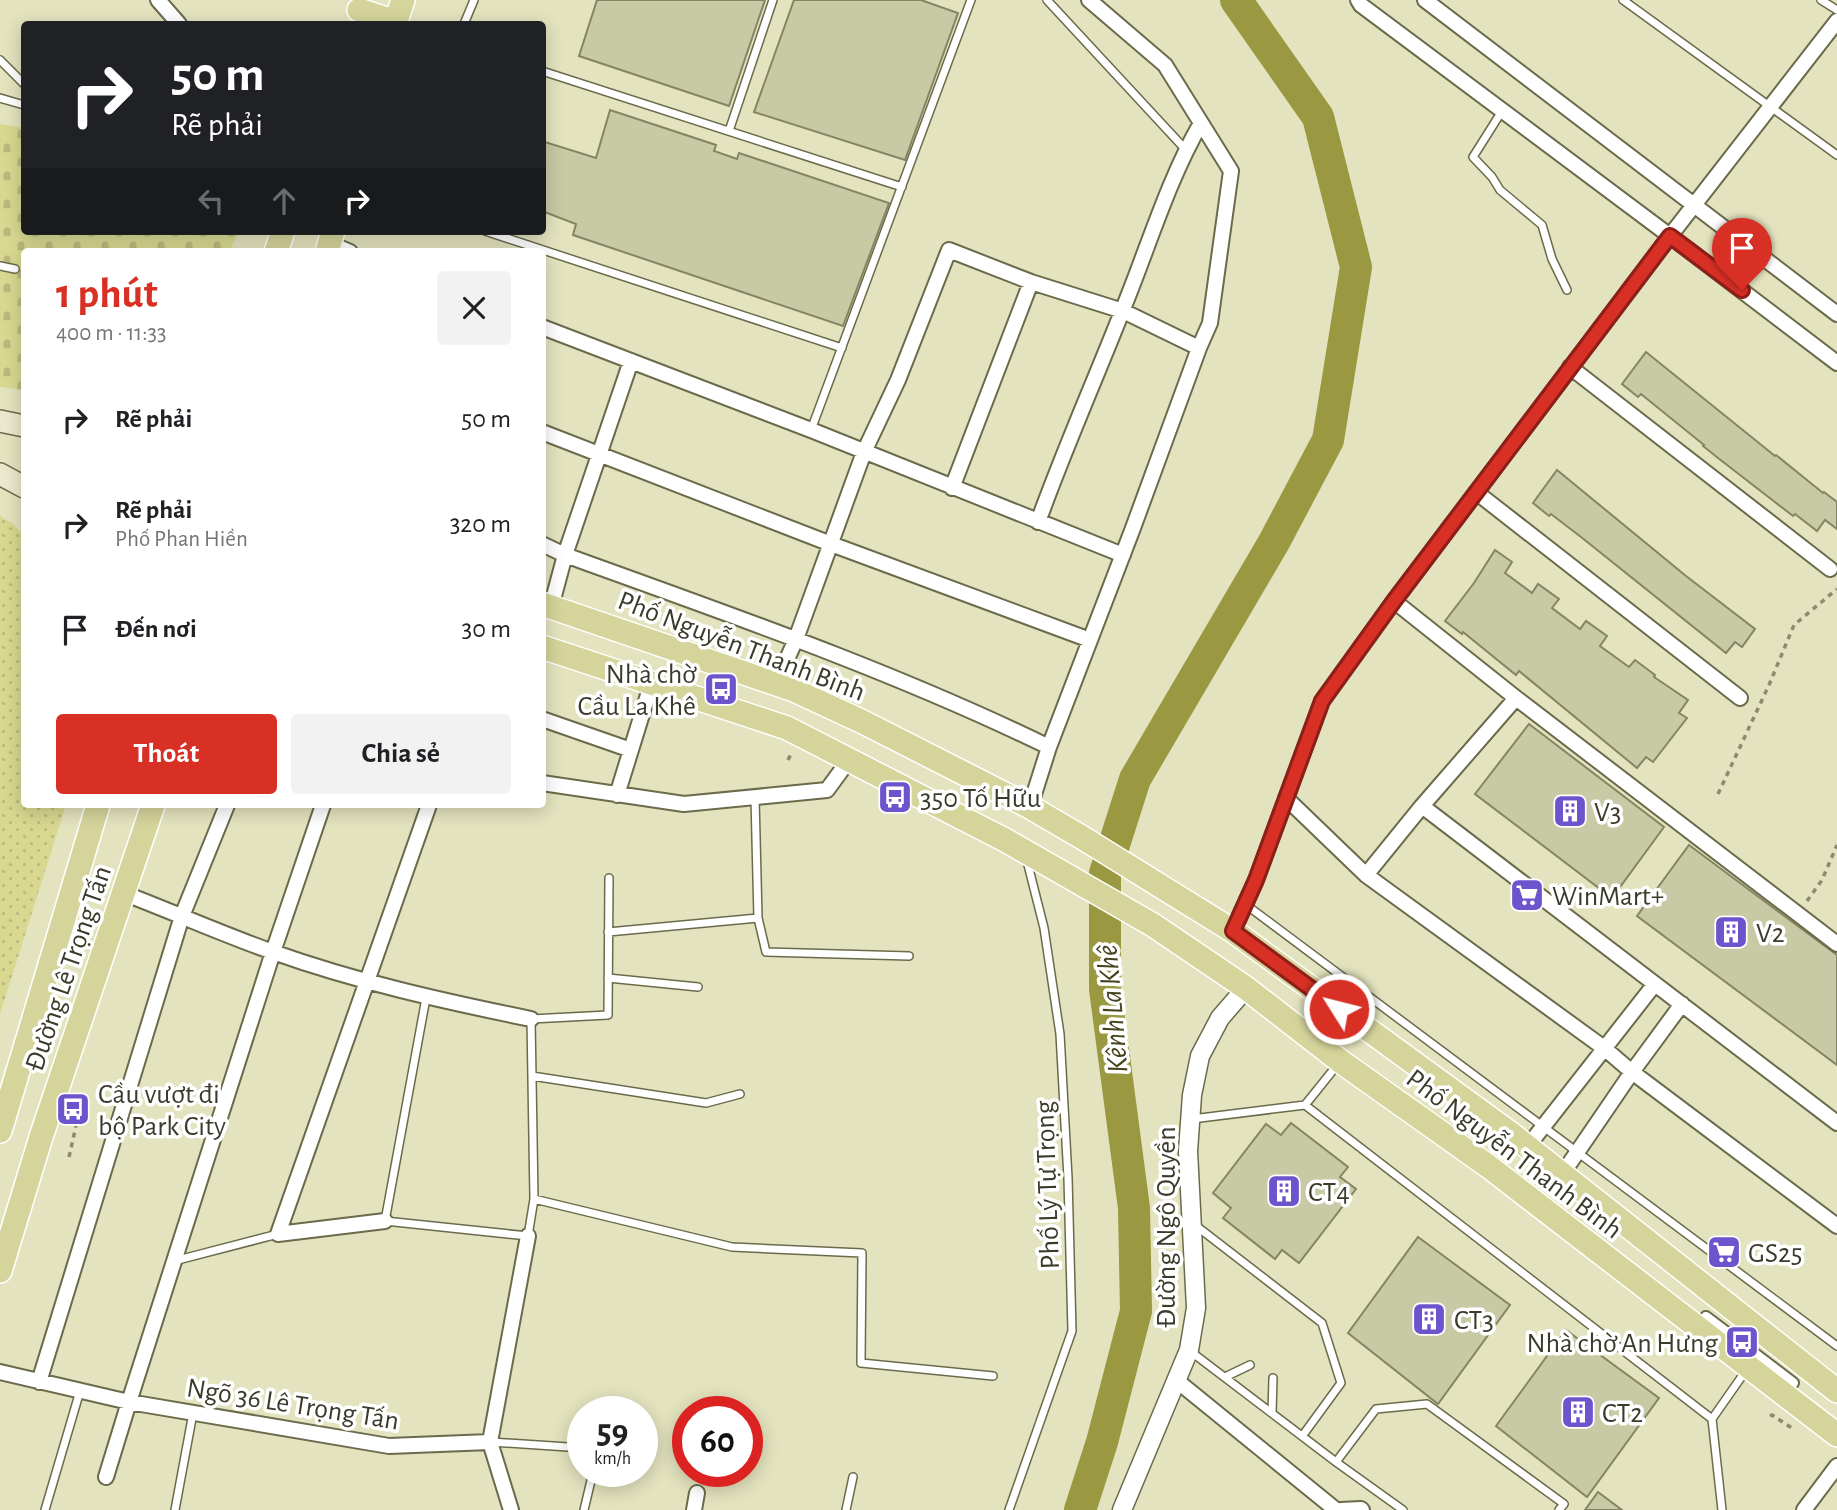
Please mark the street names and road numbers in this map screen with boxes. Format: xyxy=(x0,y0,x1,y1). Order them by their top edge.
street label: Phố Nguyễn Thanh Bình xyxy=(614,586,869,707)
street label: Đường Lê Trọng Tấn xyxy=(21,862,117,1075)
street label: Phố Nguyễn Thanh Bình xyxy=(1401,1064,1627,1245)
street label: Phố Lý Tự Trọng xyxy=(1031,1100,1065,1270)
street label: Đường Ngô Quyền xyxy=(1153,1126,1181,1328)
street label: Ngõ 36 Lê Trọng Tấn xyxy=(185,1374,401,1436)

